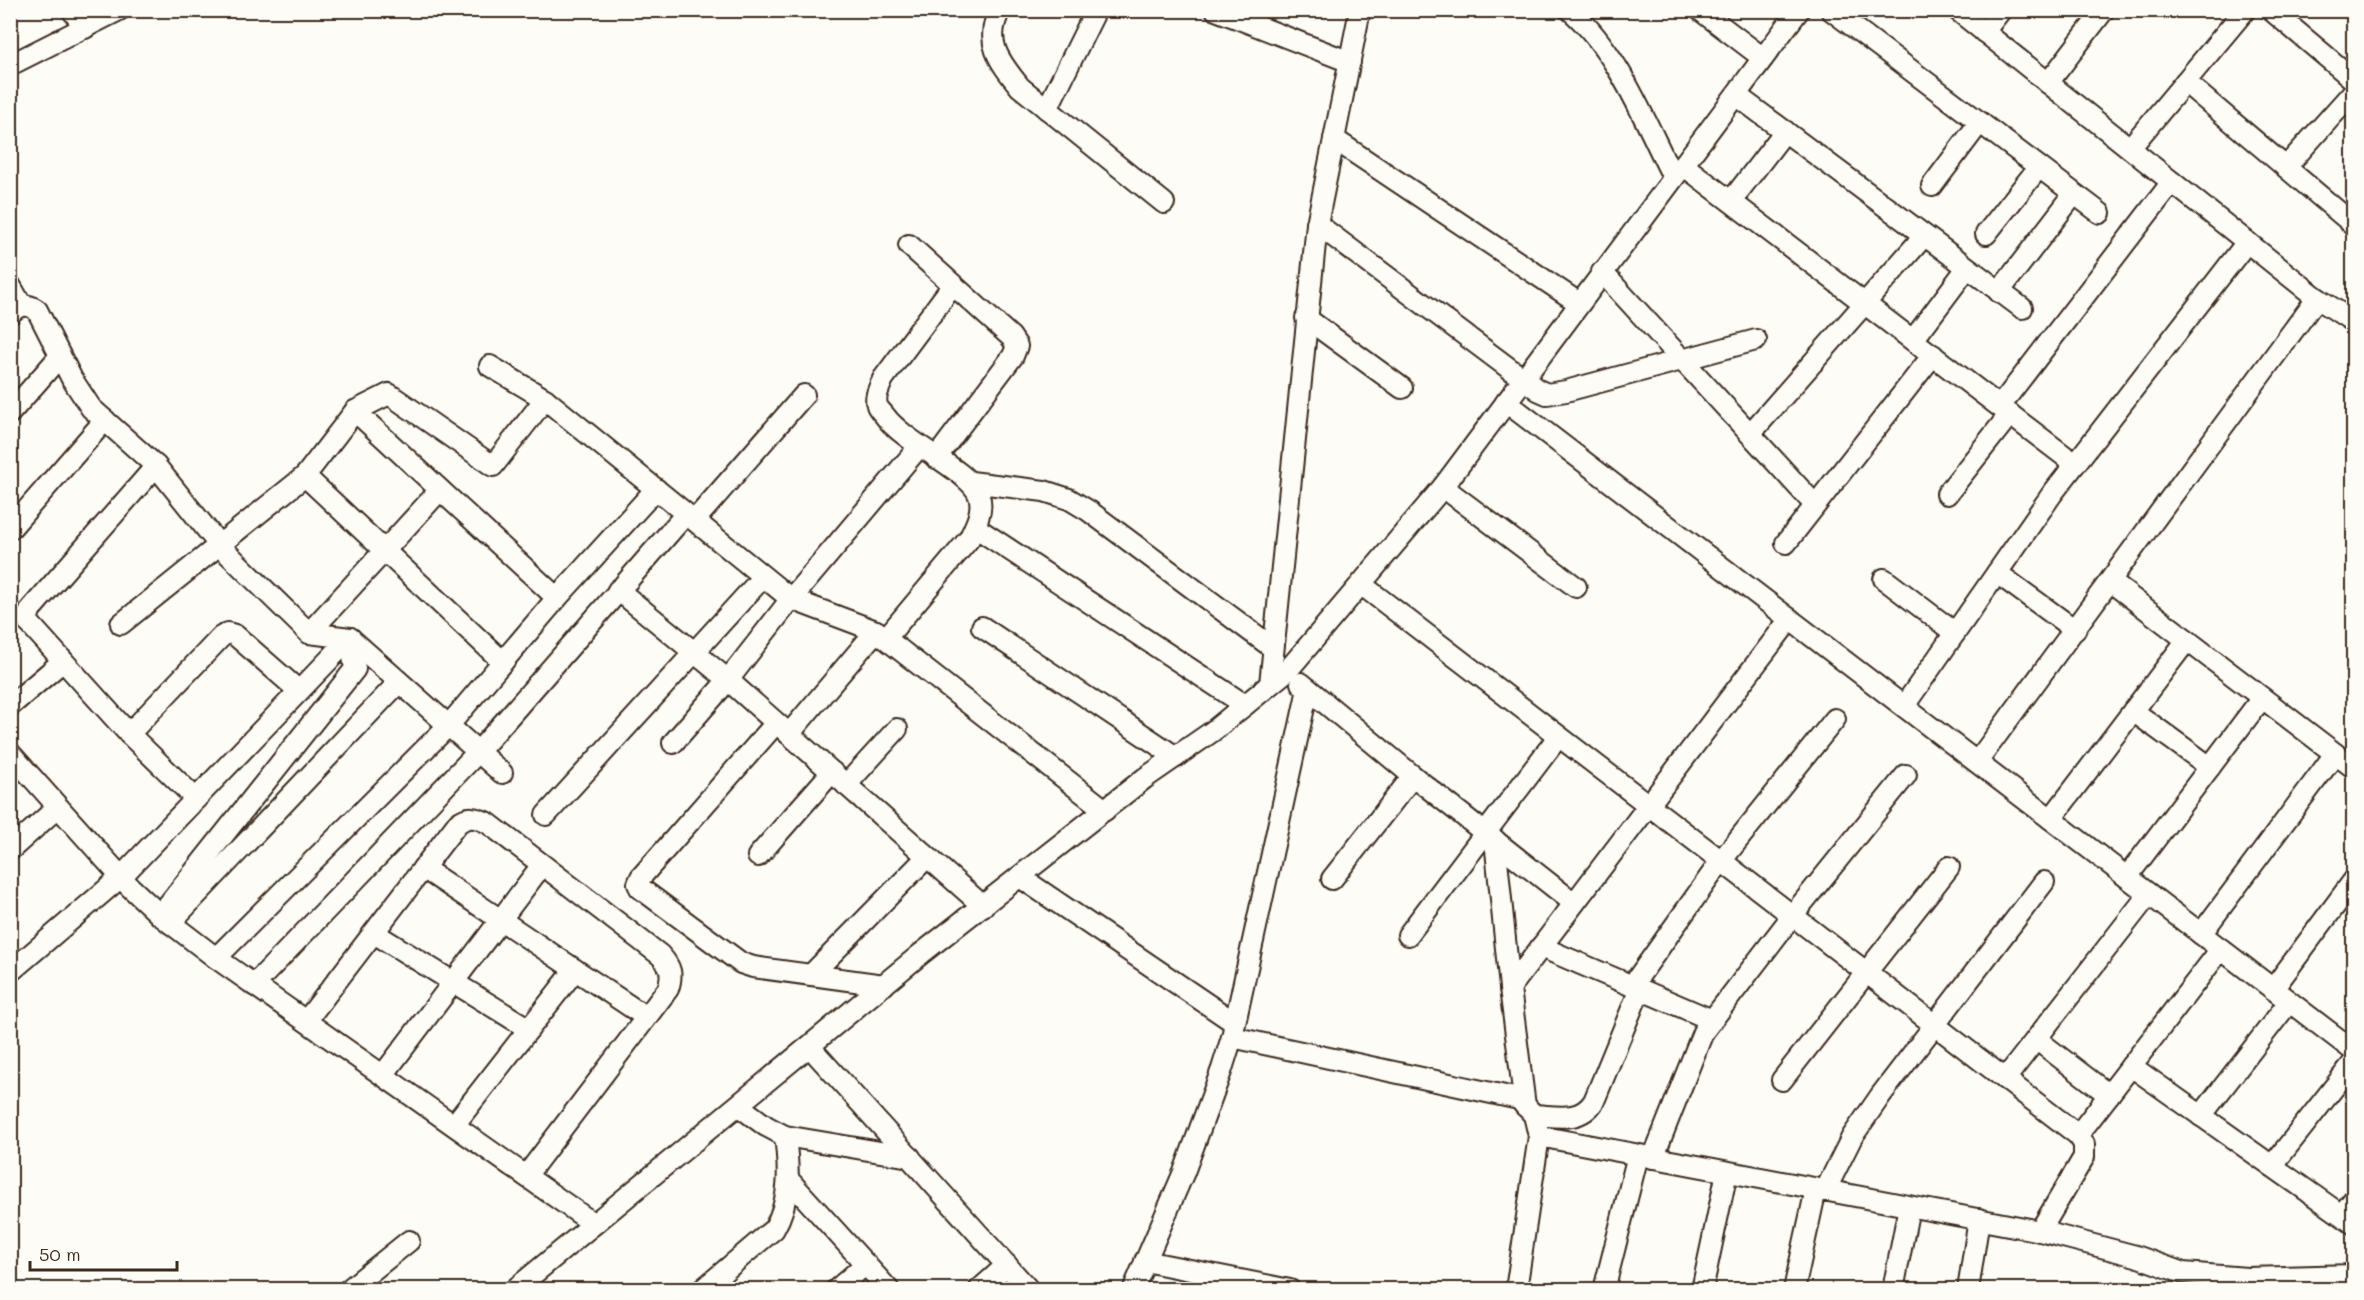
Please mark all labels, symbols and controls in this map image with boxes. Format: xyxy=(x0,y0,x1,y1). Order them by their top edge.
scale bar xyxy=(30,1234,177,1272)
text: 50 m xyxy=(39,1242,81,1266)

